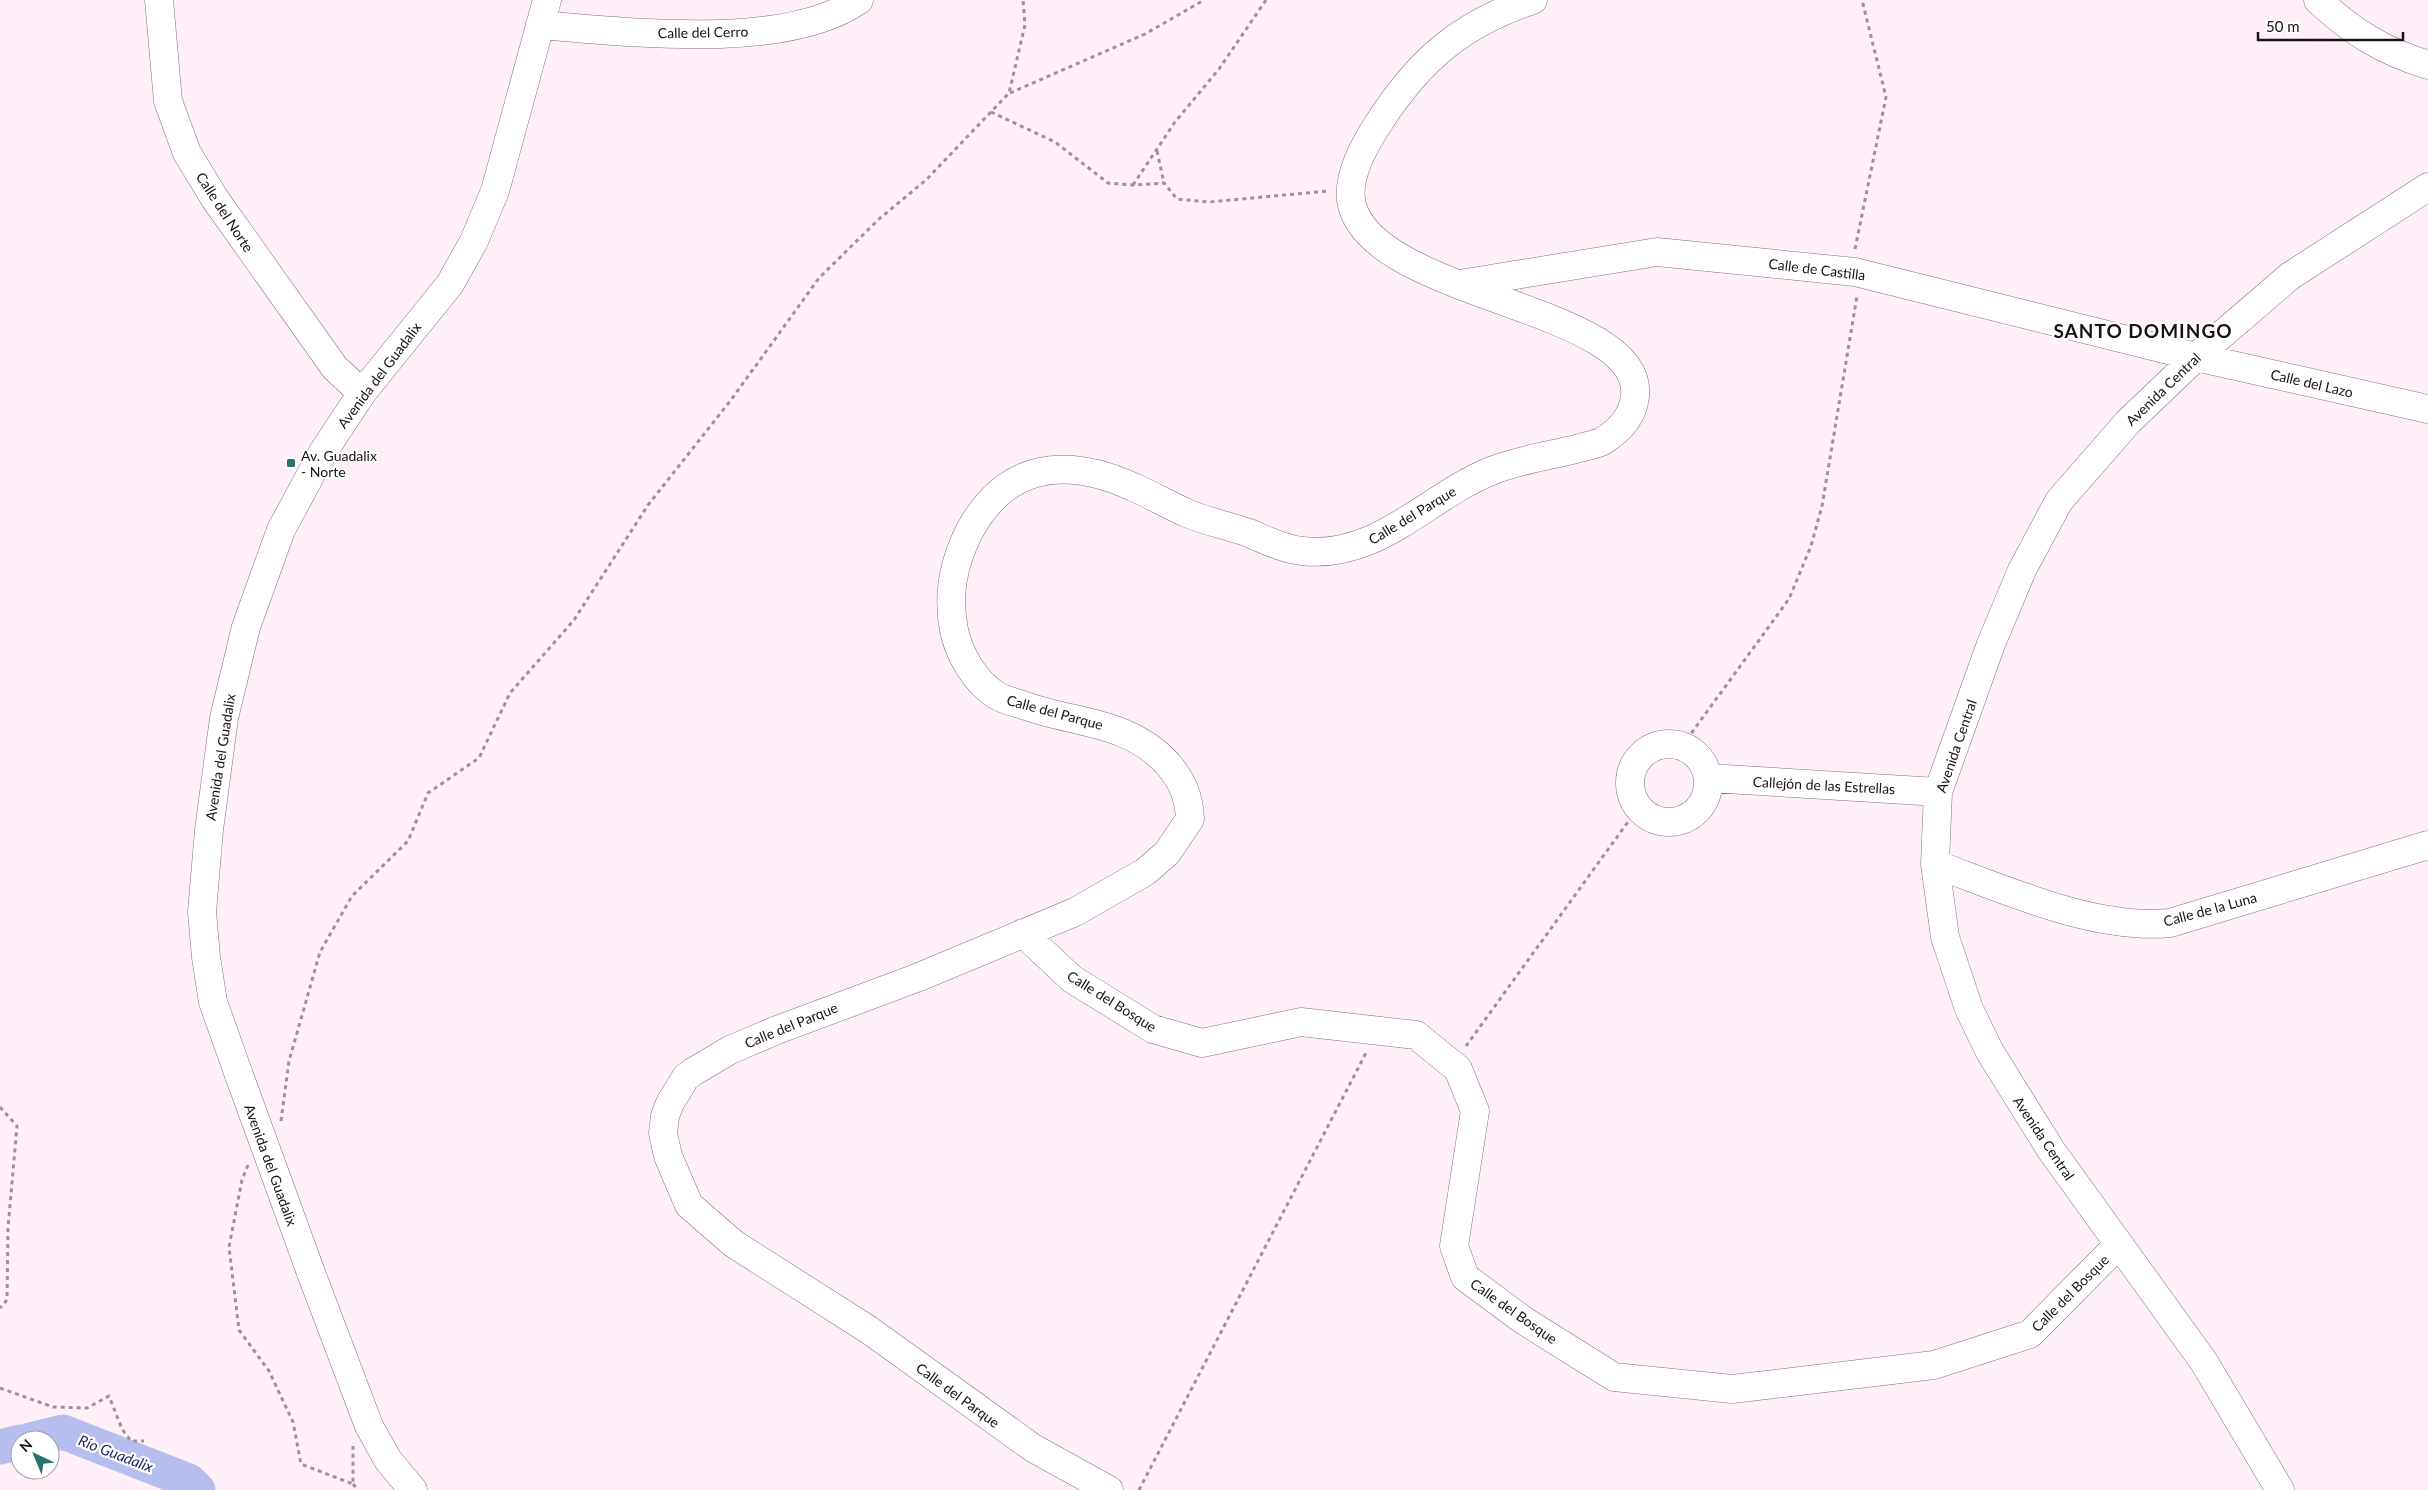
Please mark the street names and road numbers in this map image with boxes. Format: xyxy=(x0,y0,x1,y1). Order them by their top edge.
street label: Calle del Cerro xyxy=(658,23,748,41)
street label: Calle del Norte xyxy=(193,169,257,255)
street label: Calle de Castilla xyxy=(1768,255,1866,283)
street label: Avenida del Guadalix xyxy=(334,319,424,431)
street label: Avenida Central xyxy=(2122,349,2204,429)
street label: Calle del Lazo xyxy=(2269,365,2355,401)
street label: Calle del Parque xyxy=(1365,482,1459,548)
street label: Calle del Parque xyxy=(1005,691,1105,733)
street label: Avenida del Guadalix xyxy=(202,692,238,822)
street label: Avenida Central xyxy=(1932,697,1980,795)
street label: Callejón de las Estrellas xyxy=(1752,773,1896,797)
street label: Calle de la Luna xyxy=(2161,888,2259,930)
street label: Calle del Bosque xyxy=(1064,967,1160,1035)
street label: Calle del Parque xyxy=(742,999,840,1051)
street label: Avenida Central xyxy=(2010,1093,2078,1183)
street label: Avenida del Guadalix xyxy=(241,1102,301,1228)
street label: Calle del Bosque xyxy=(2028,1251,2112,1335)
street label: Calle del Bosque xyxy=(1467,1275,1561,1347)
street label: Calle del Parque xyxy=(913,1359,1003,1431)

